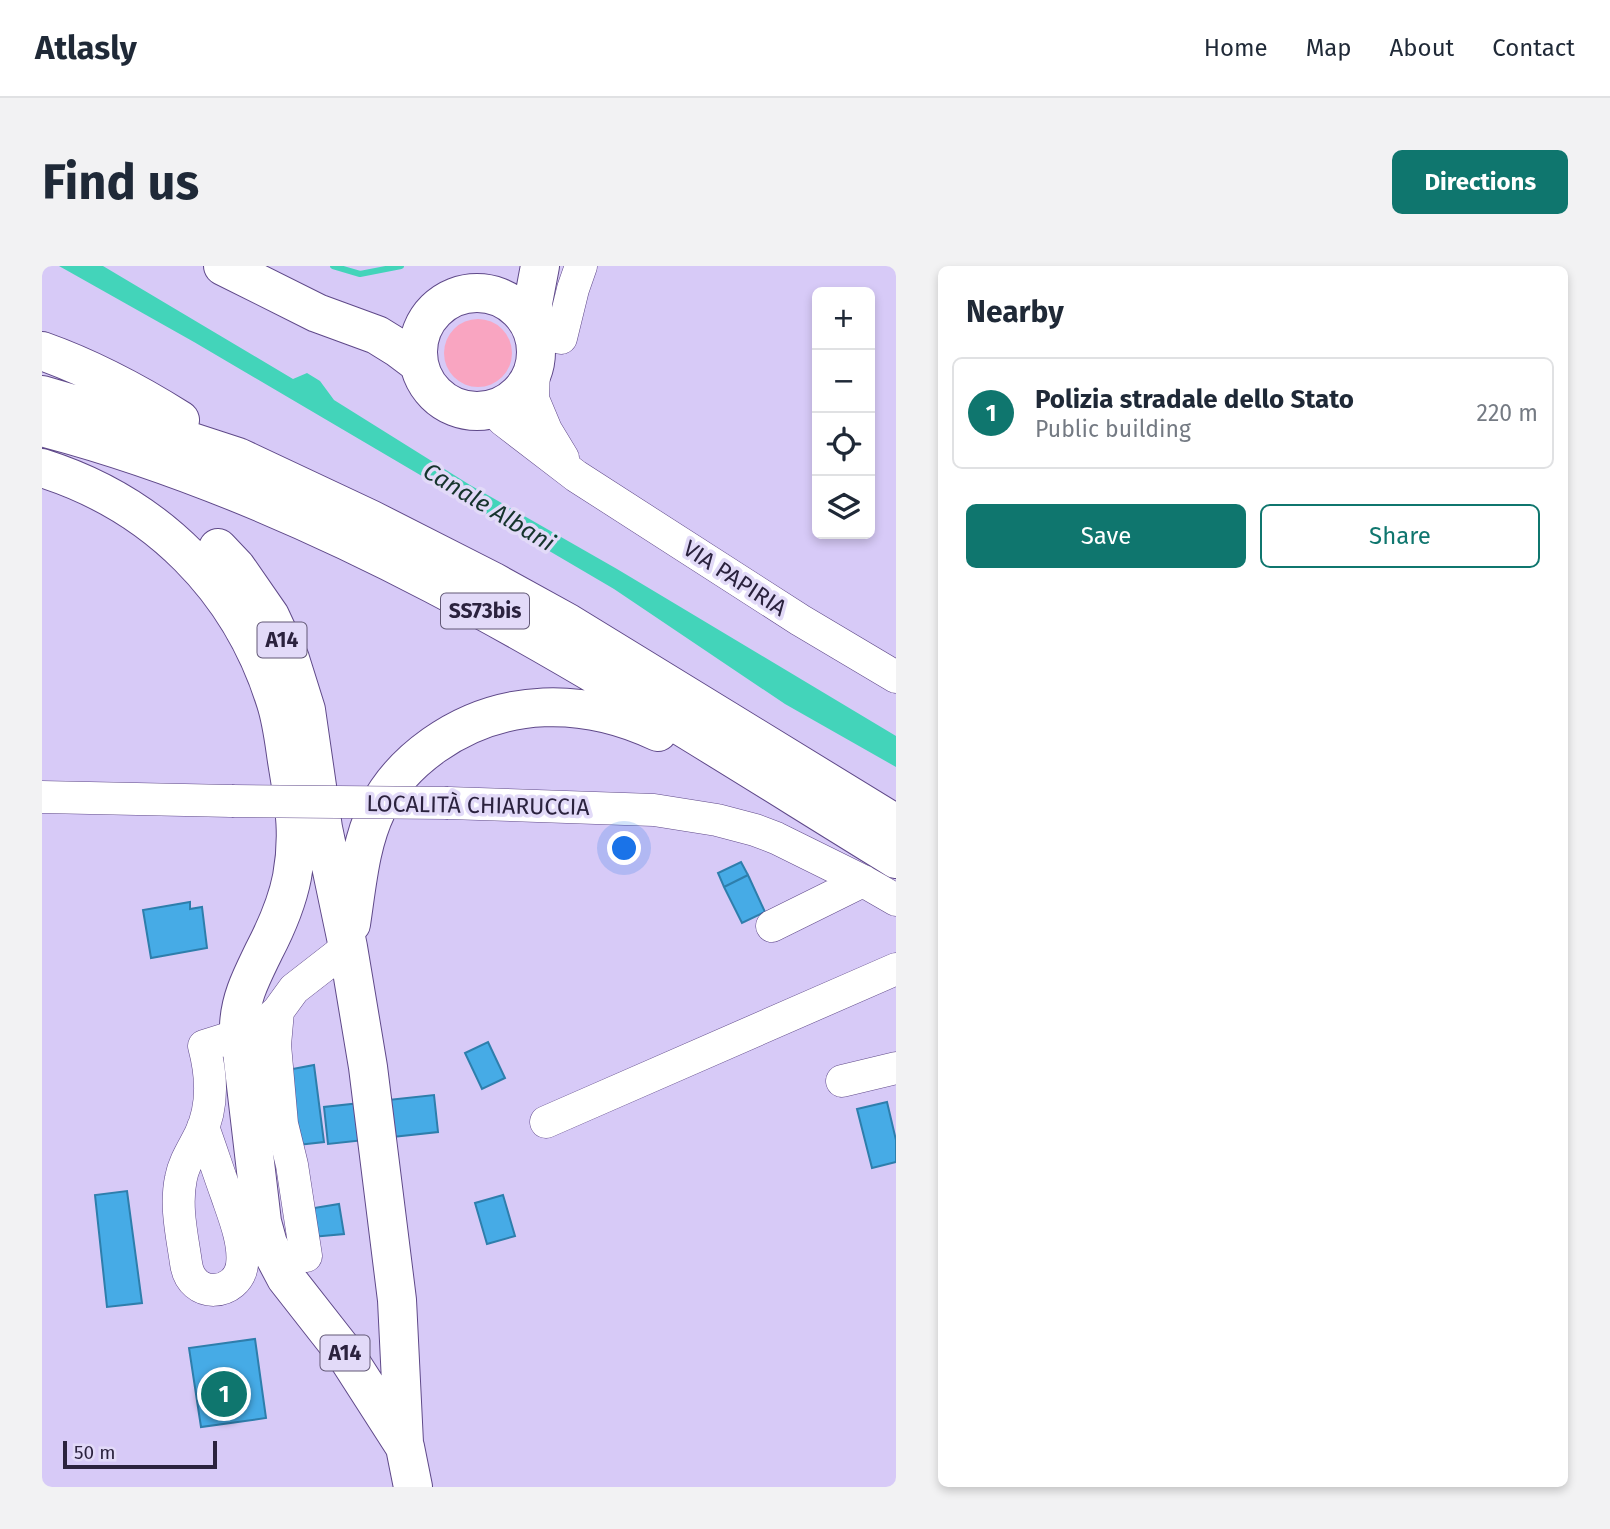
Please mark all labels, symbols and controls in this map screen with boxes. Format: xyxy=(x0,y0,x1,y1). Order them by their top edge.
text: Atlasly xyxy=(35,28,137,68)
text: Home xyxy=(1204,34,1268,62)
text: Map xyxy=(1306,34,1352,62)
text: About xyxy=(1390,34,1454,62)
text: Contact xyxy=(1492,34,1575,62)
button: Directions xyxy=(1392,150,1568,214)
text: Find us xyxy=(42,153,199,212)
map controls xyxy=(812,287,875,539)
button: + xyxy=(812,287,875,350)
text: Nearby xyxy=(966,294,1064,330)
button: − xyxy=(812,350,875,413)
text: Polizia stradale dello Stato xyxy=(1035,384,1354,415)
text: 1 xyxy=(986,399,996,427)
text: 220 m xyxy=(1477,399,1538,427)
button: locate xyxy=(812,413,875,476)
text: Public building xyxy=(1035,415,1191,443)
water label: Canale Albani xyxy=(418,457,560,557)
button: layers xyxy=(812,476,875,539)
button: Save xyxy=(966,504,1246,568)
button: Share xyxy=(1260,504,1540,568)
street label: VIA PAPIRIA xyxy=(678,534,793,622)
road number: SS73bis xyxy=(441,594,529,628)
road number: A14 xyxy=(258,622,306,658)
street label: LOCALITÀ CHIARUCCIA xyxy=(366,788,591,821)
your location xyxy=(607,831,641,865)
road number: A14 xyxy=(320,1336,370,1370)
pin: 1 xyxy=(201,1368,247,1420)
scale bar xyxy=(63,1438,217,1470)
text: 50 m xyxy=(74,1441,115,1464)

